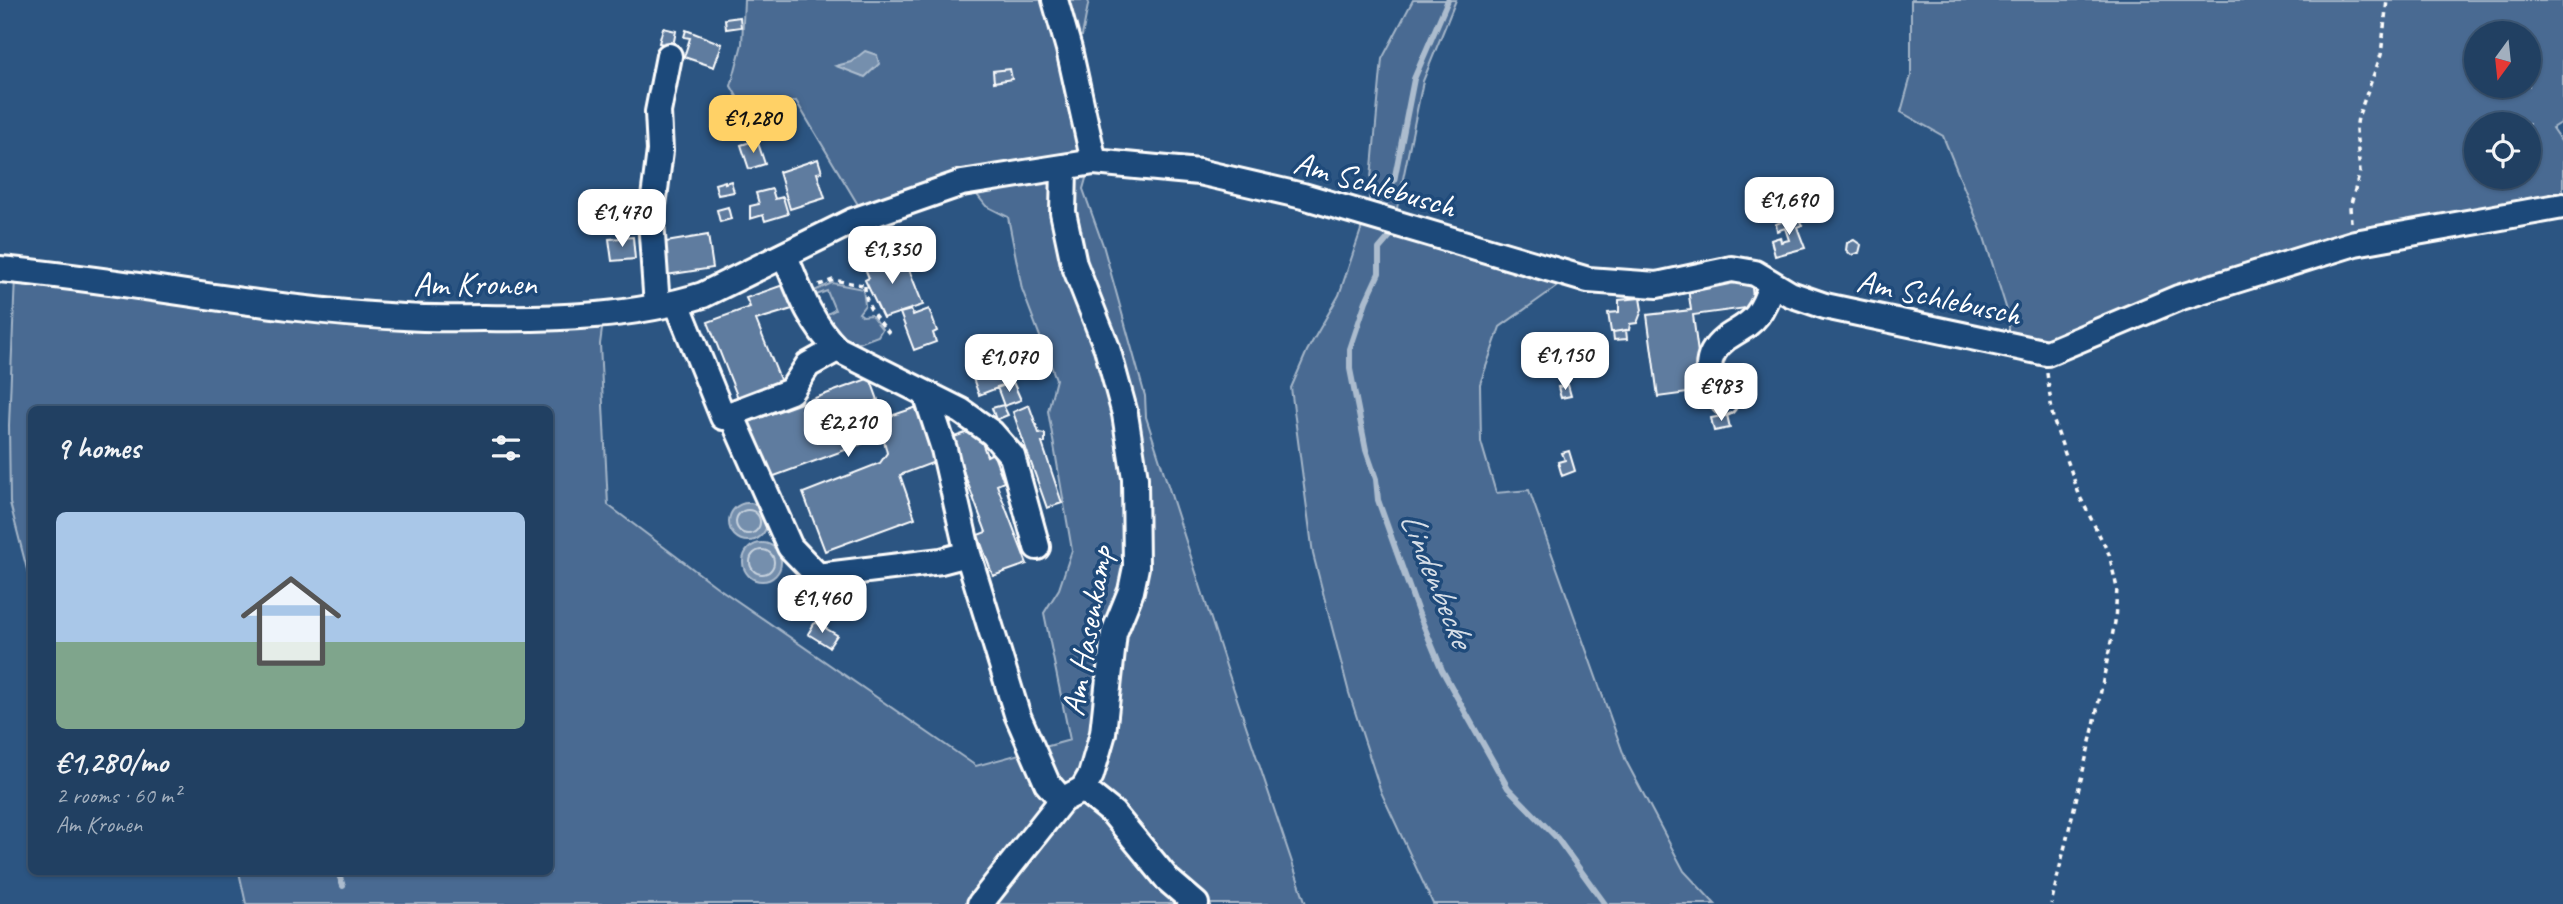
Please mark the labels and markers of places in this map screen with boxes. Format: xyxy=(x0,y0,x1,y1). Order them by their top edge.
pin: €1,280 xyxy=(696,96,810,155)
pin: €1,690 xyxy=(1732,177,1846,237)
pin: €1,470 xyxy=(565,190,679,249)
pin: €1,350 xyxy=(835,226,949,286)
pin: €1,150 xyxy=(1508,332,1622,392)
pin: €1,070 xyxy=(952,334,1066,394)
pin: €983 xyxy=(1680,364,1762,423)
pin: €2,210 xyxy=(791,400,905,459)
pin: €1,460 xyxy=(765,576,879,635)

